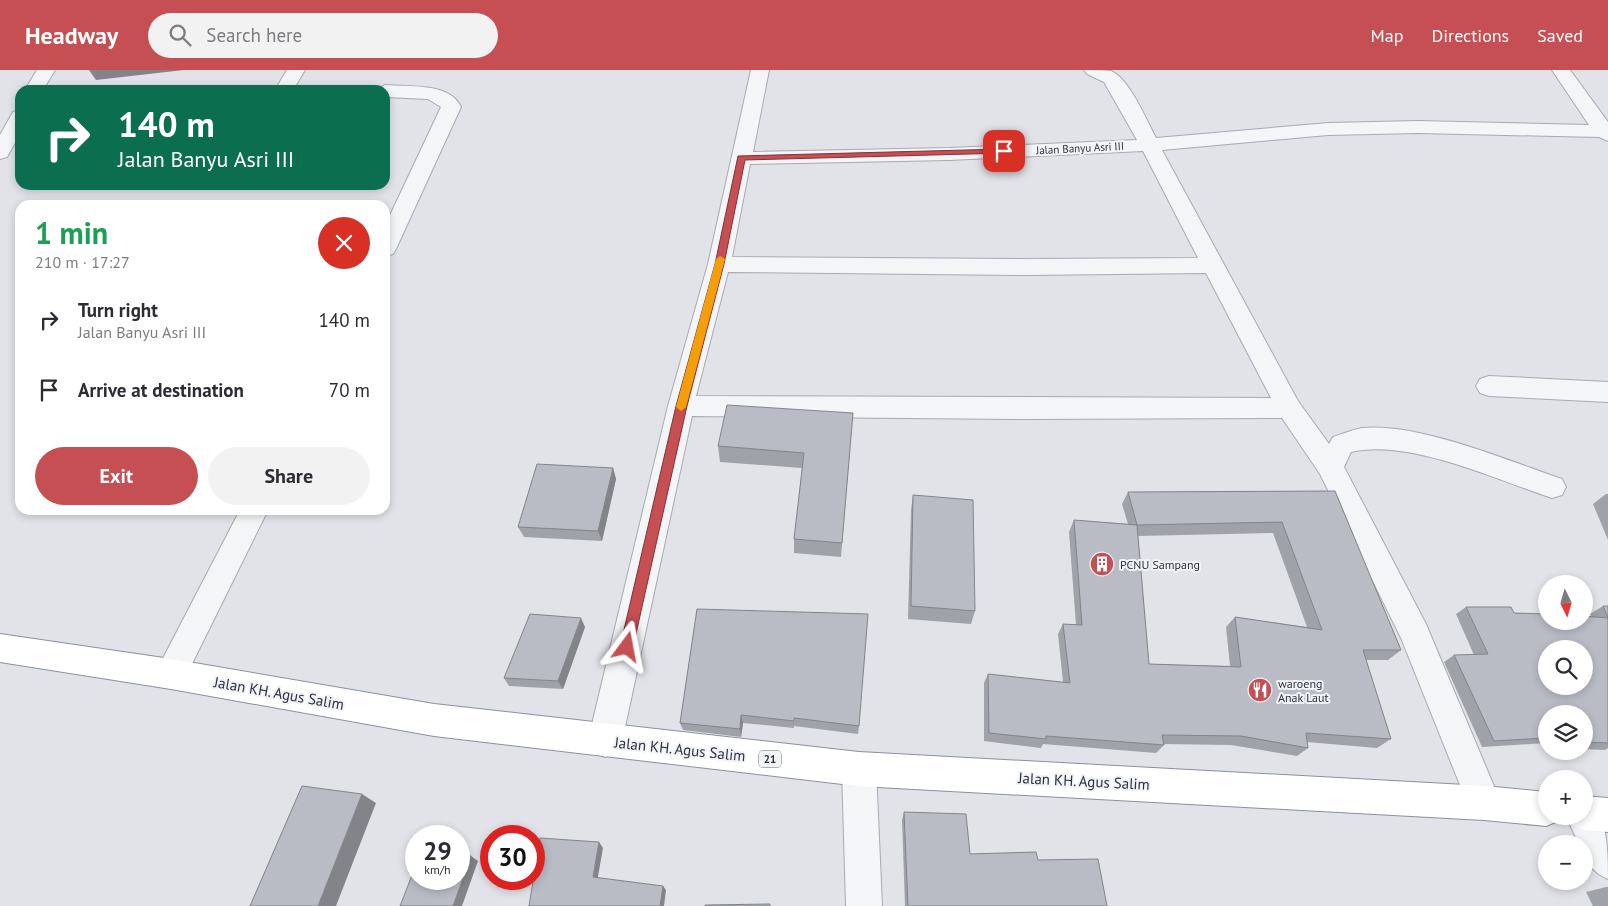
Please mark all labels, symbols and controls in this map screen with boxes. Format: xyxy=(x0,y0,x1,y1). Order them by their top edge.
search box xyxy=(148,13,498,58)
text: Headway xyxy=(25,20,118,51)
icon: search xyxy=(166,21,194,49)
text: Search here xyxy=(206,23,302,47)
text: Map xyxy=(1371,24,1403,47)
text: Directions xyxy=(1431,24,1509,47)
text: Saved xyxy=(1537,24,1583,47)
text: 140 m xyxy=(118,101,215,147)
icon: right xyxy=(35,105,100,170)
pin xyxy=(983,130,1025,172)
icon: arrive xyxy=(990,137,1018,165)
street label: Jalan Banyu Asri III xyxy=(1035,139,1124,157)
text: Jalan Banyu Asri III xyxy=(118,145,294,173)
text: 1 min xyxy=(35,213,108,252)
button: close xyxy=(318,217,370,269)
text: 210 m · 17:27 xyxy=(35,252,130,272)
text: Turn right xyxy=(78,298,158,322)
icon: right xyxy=(35,306,63,334)
text: 140 m xyxy=(318,308,370,332)
text: Jalan Banyu Asri III xyxy=(78,322,206,342)
icon: arrive xyxy=(35,376,63,404)
text: Arrive at destination xyxy=(78,378,244,402)
text: 70 m xyxy=(329,378,370,402)
button: Exit xyxy=(35,447,198,505)
button: Share xyxy=(208,447,370,505)
building icon: PCNU Sampang xyxy=(1089,551,1115,577)
place label: PCNU Sampang xyxy=(1120,557,1200,572)
north arrow xyxy=(1538,575,1592,630)
map controls xyxy=(1538,575,1593,890)
position arrow xyxy=(600,620,652,672)
button: search xyxy=(1538,640,1593,695)
street label: Jalan KH. Agus Salim xyxy=(212,672,345,714)
place label: waroeng Anak Laut xyxy=(1278,676,1329,705)
restaurant icon: waroeng Anak Laut xyxy=(1247,677,1273,703)
button: layers xyxy=(1538,705,1593,760)
street label: Jalan KH. Agus Salim xyxy=(613,733,746,765)
road number: 21 xyxy=(759,751,781,768)
street label: Jalan KH. Agus Salim xyxy=(1017,768,1150,794)
button: + xyxy=(1538,770,1593,825)
speed limit sign: 30 xyxy=(480,825,545,890)
text: 29 xyxy=(423,835,452,867)
button: − xyxy=(1538,835,1593,890)
text: km/h xyxy=(424,862,451,877)

